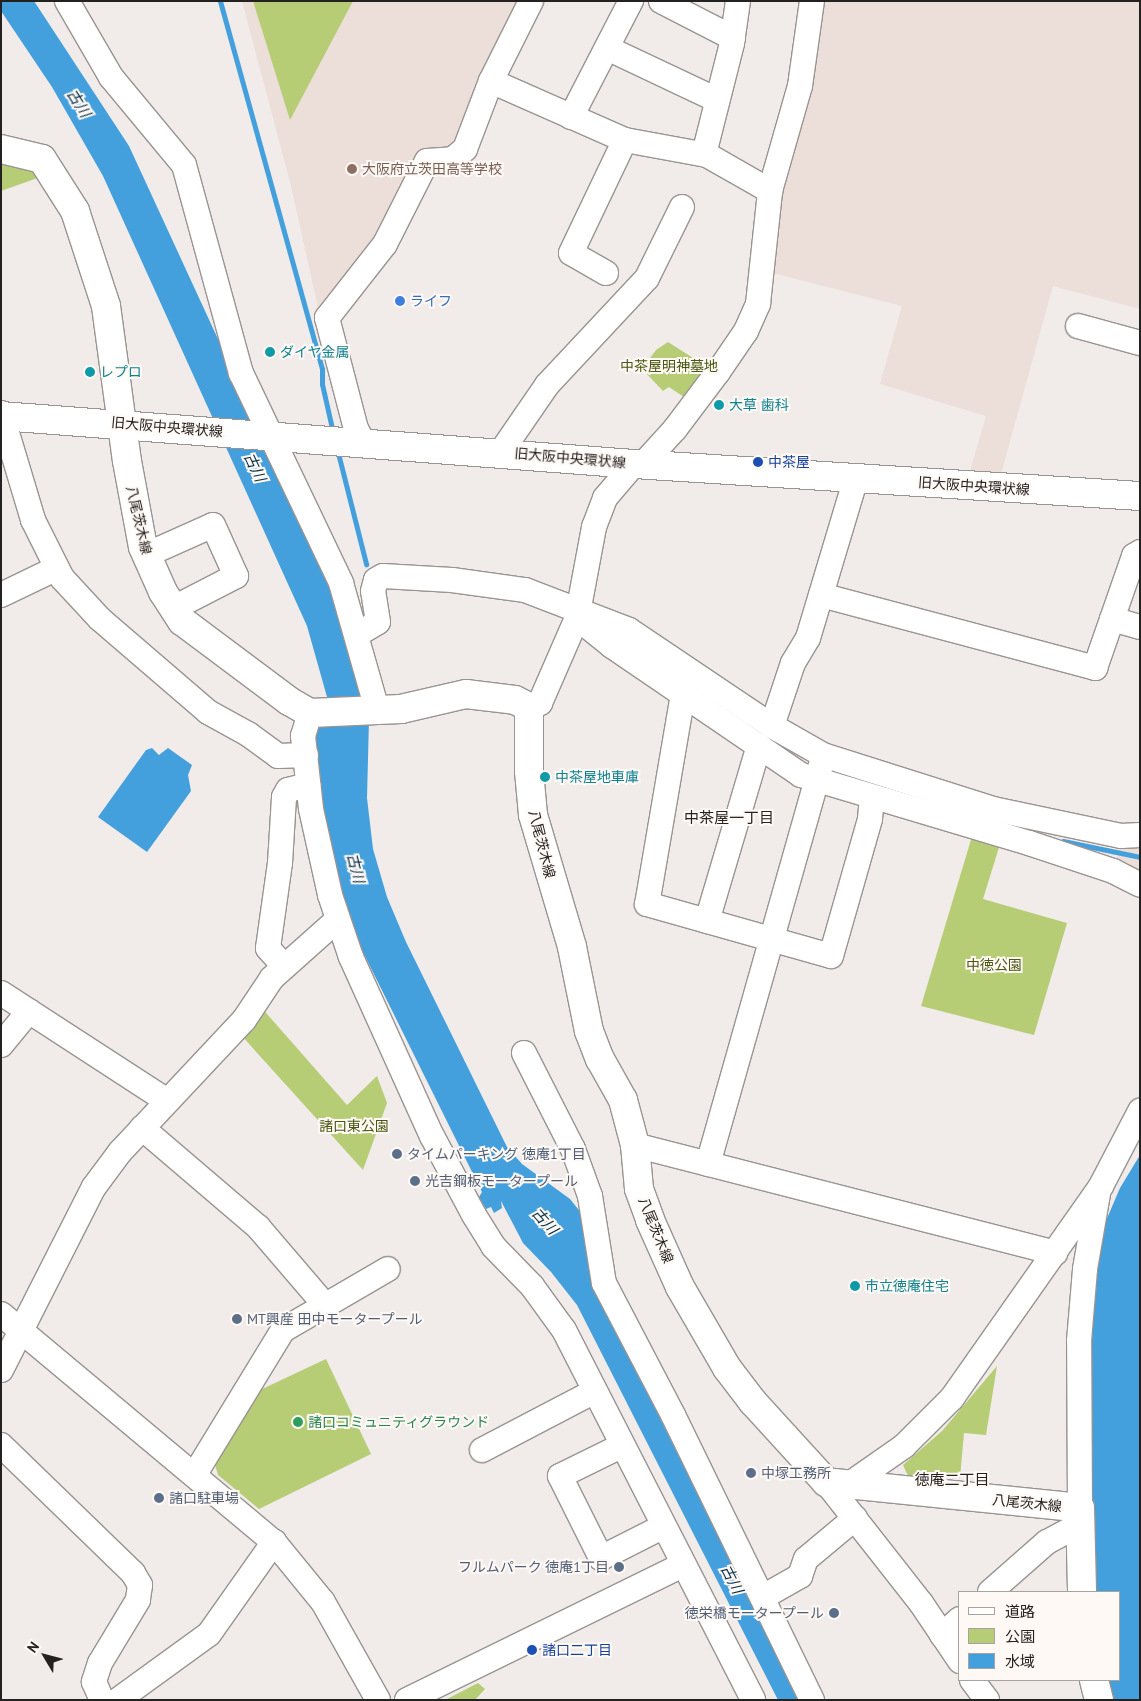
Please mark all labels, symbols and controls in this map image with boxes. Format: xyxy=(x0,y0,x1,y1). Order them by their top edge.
water label: 古川 xyxy=(63,86,95,120)
place label: 大阪府立茨田高等学校 xyxy=(362,161,502,177)
marker: 大阪府立茨田高等学校 xyxy=(346,163,358,175)
place label: ライフ xyxy=(410,293,452,309)
marker: ライフ xyxy=(394,295,406,307)
place label: ダイヤ金属 xyxy=(280,344,350,360)
marker: ダイヤ金属 xyxy=(264,346,276,358)
park label: 中茶屋明神墓地 xyxy=(620,358,718,374)
place label: レプロ xyxy=(100,364,142,380)
marker: レプロ xyxy=(84,366,96,378)
place label: 大草 歯科 xyxy=(729,397,789,413)
marker: 大草 歯科 xyxy=(713,399,725,411)
street label: 旧大阪中央環状線 xyxy=(110,414,224,440)
street label: 旧大阪中央環状線 xyxy=(513,445,627,471)
water label: 古川 xyxy=(241,450,269,484)
place label: 中茶屋 xyxy=(768,454,810,470)
marker: 中茶屋 xyxy=(752,456,764,468)
street label: 旧大阪中央環状線 xyxy=(918,474,1030,498)
street label: 八尾茨木線 xyxy=(123,484,155,556)
place label: 中茶屋地車庫 xyxy=(555,769,639,785)
marker: 中茶屋地車庫 xyxy=(539,771,551,783)
street label: 八尾茨木線 xyxy=(525,808,559,880)
district label: 中茶屋一丁目 xyxy=(684,809,774,827)
water label: 古川 xyxy=(344,851,368,885)
park label: 中徳公園 xyxy=(966,957,1022,973)
park label: 諸口東公園 xyxy=(319,1118,389,1134)
place label: タイムパーキング 徳庵1丁目 xyxy=(407,1146,586,1162)
marker: タイムパーキング 徳庵1丁目 xyxy=(391,1148,403,1160)
place label: 光吉鋼板モータープール xyxy=(425,1173,579,1189)
marker: 光吉鋼板モータープール xyxy=(409,1175,421,1187)
street label: 八尾茨木線 xyxy=(635,1194,677,1266)
water label: 古川 xyxy=(528,1204,562,1238)
place label: 市立徳庵住宅 xyxy=(865,1278,949,1294)
marker: 市立徳庵住宅 xyxy=(849,1280,861,1292)
place label: MT興産 田中モータープール xyxy=(247,1311,424,1327)
marker: MT興産 田中モータープール xyxy=(231,1313,243,1325)
place label: 諸口コミュニティグラウンド xyxy=(308,1414,490,1430)
marker: 諸口コミュニティグラウンド xyxy=(292,1416,304,1428)
place label: 中塚工務所 xyxy=(761,1465,831,1481)
marker: 中塚工務所 xyxy=(745,1467,757,1479)
district label: 徳庵二丁目 xyxy=(915,1471,989,1489)
place label: 諸口駐車場 xyxy=(169,1490,239,1506)
street label: 八尾茨木線 xyxy=(991,1491,1063,1515)
marker: 諸口駐車場 xyxy=(153,1492,165,1504)
place label: フルムパーク 徳庵1丁目 xyxy=(458,1559,609,1575)
marker: フルムパーク 徳庵1丁目 xyxy=(613,1561,625,1573)
water label: 古川 xyxy=(717,1562,747,1596)
legend xyxy=(958,1591,1121,1681)
text: 道路 xyxy=(1005,1602,1035,1621)
place label: 徳栄橋モータープール xyxy=(684,1605,824,1621)
marker: 徳栄橋モータープール xyxy=(828,1607,840,1619)
text: 公園 xyxy=(1005,1627,1035,1646)
north arrow xyxy=(20,1631,70,1681)
text: N xyxy=(23,1638,43,1656)
place label: 諸口二丁目 xyxy=(542,1642,612,1658)
marker: 諸口二丁目 xyxy=(526,1644,538,1656)
text: 水域 xyxy=(1005,1652,1035,1671)

